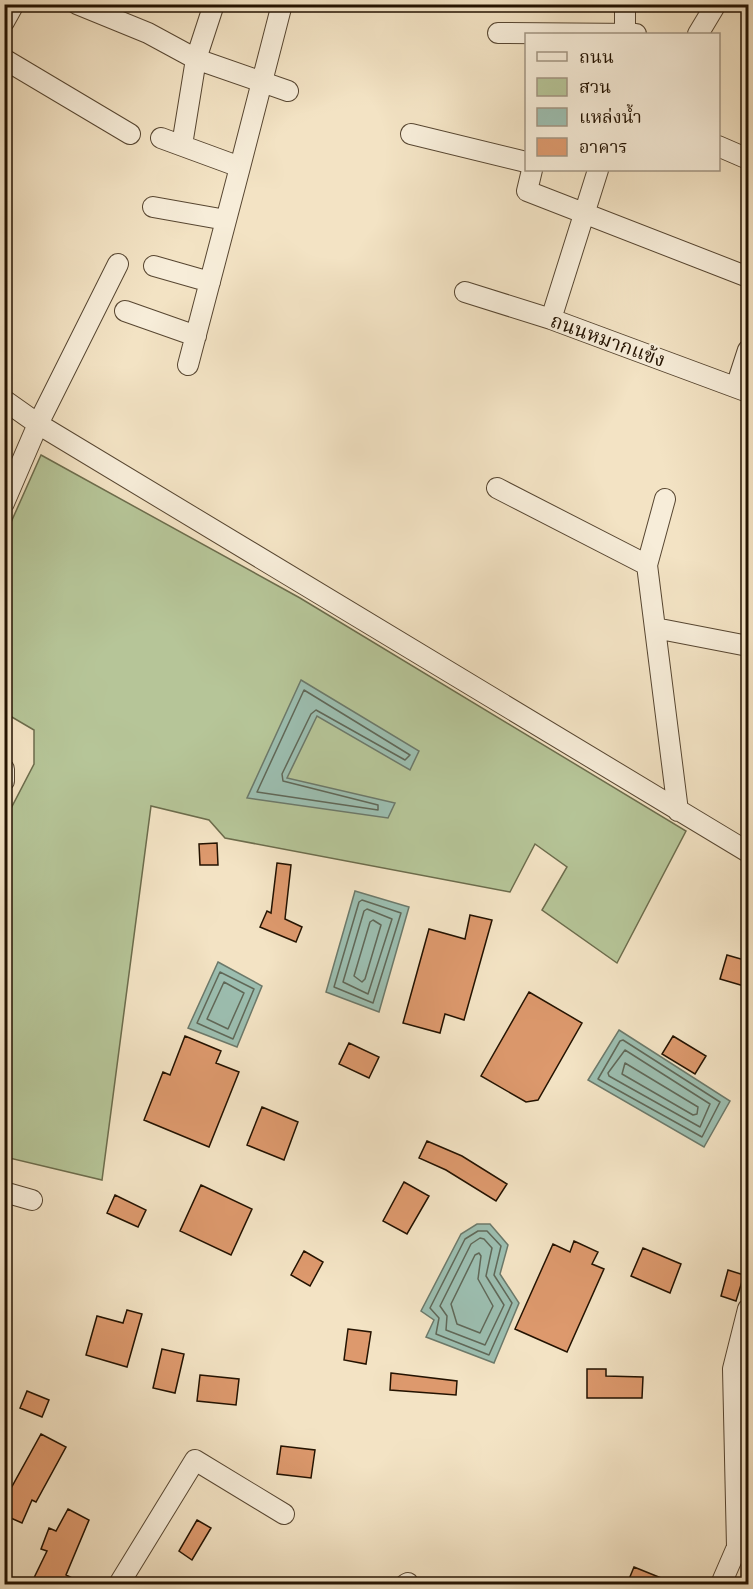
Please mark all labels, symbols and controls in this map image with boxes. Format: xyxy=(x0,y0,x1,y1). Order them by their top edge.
legend xyxy=(525,33,720,171)
text: ถนน xyxy=(579,46,614,68)
text: สวน xyxy=(579,76,611,98)
text: แหล่งน้ำ xyxy=(579,103,642,128)
text: อาคาร xyxy=(579,136,628,158)
street label: ถนนหมากแข้ง xyxy=(547,308,669,372)

